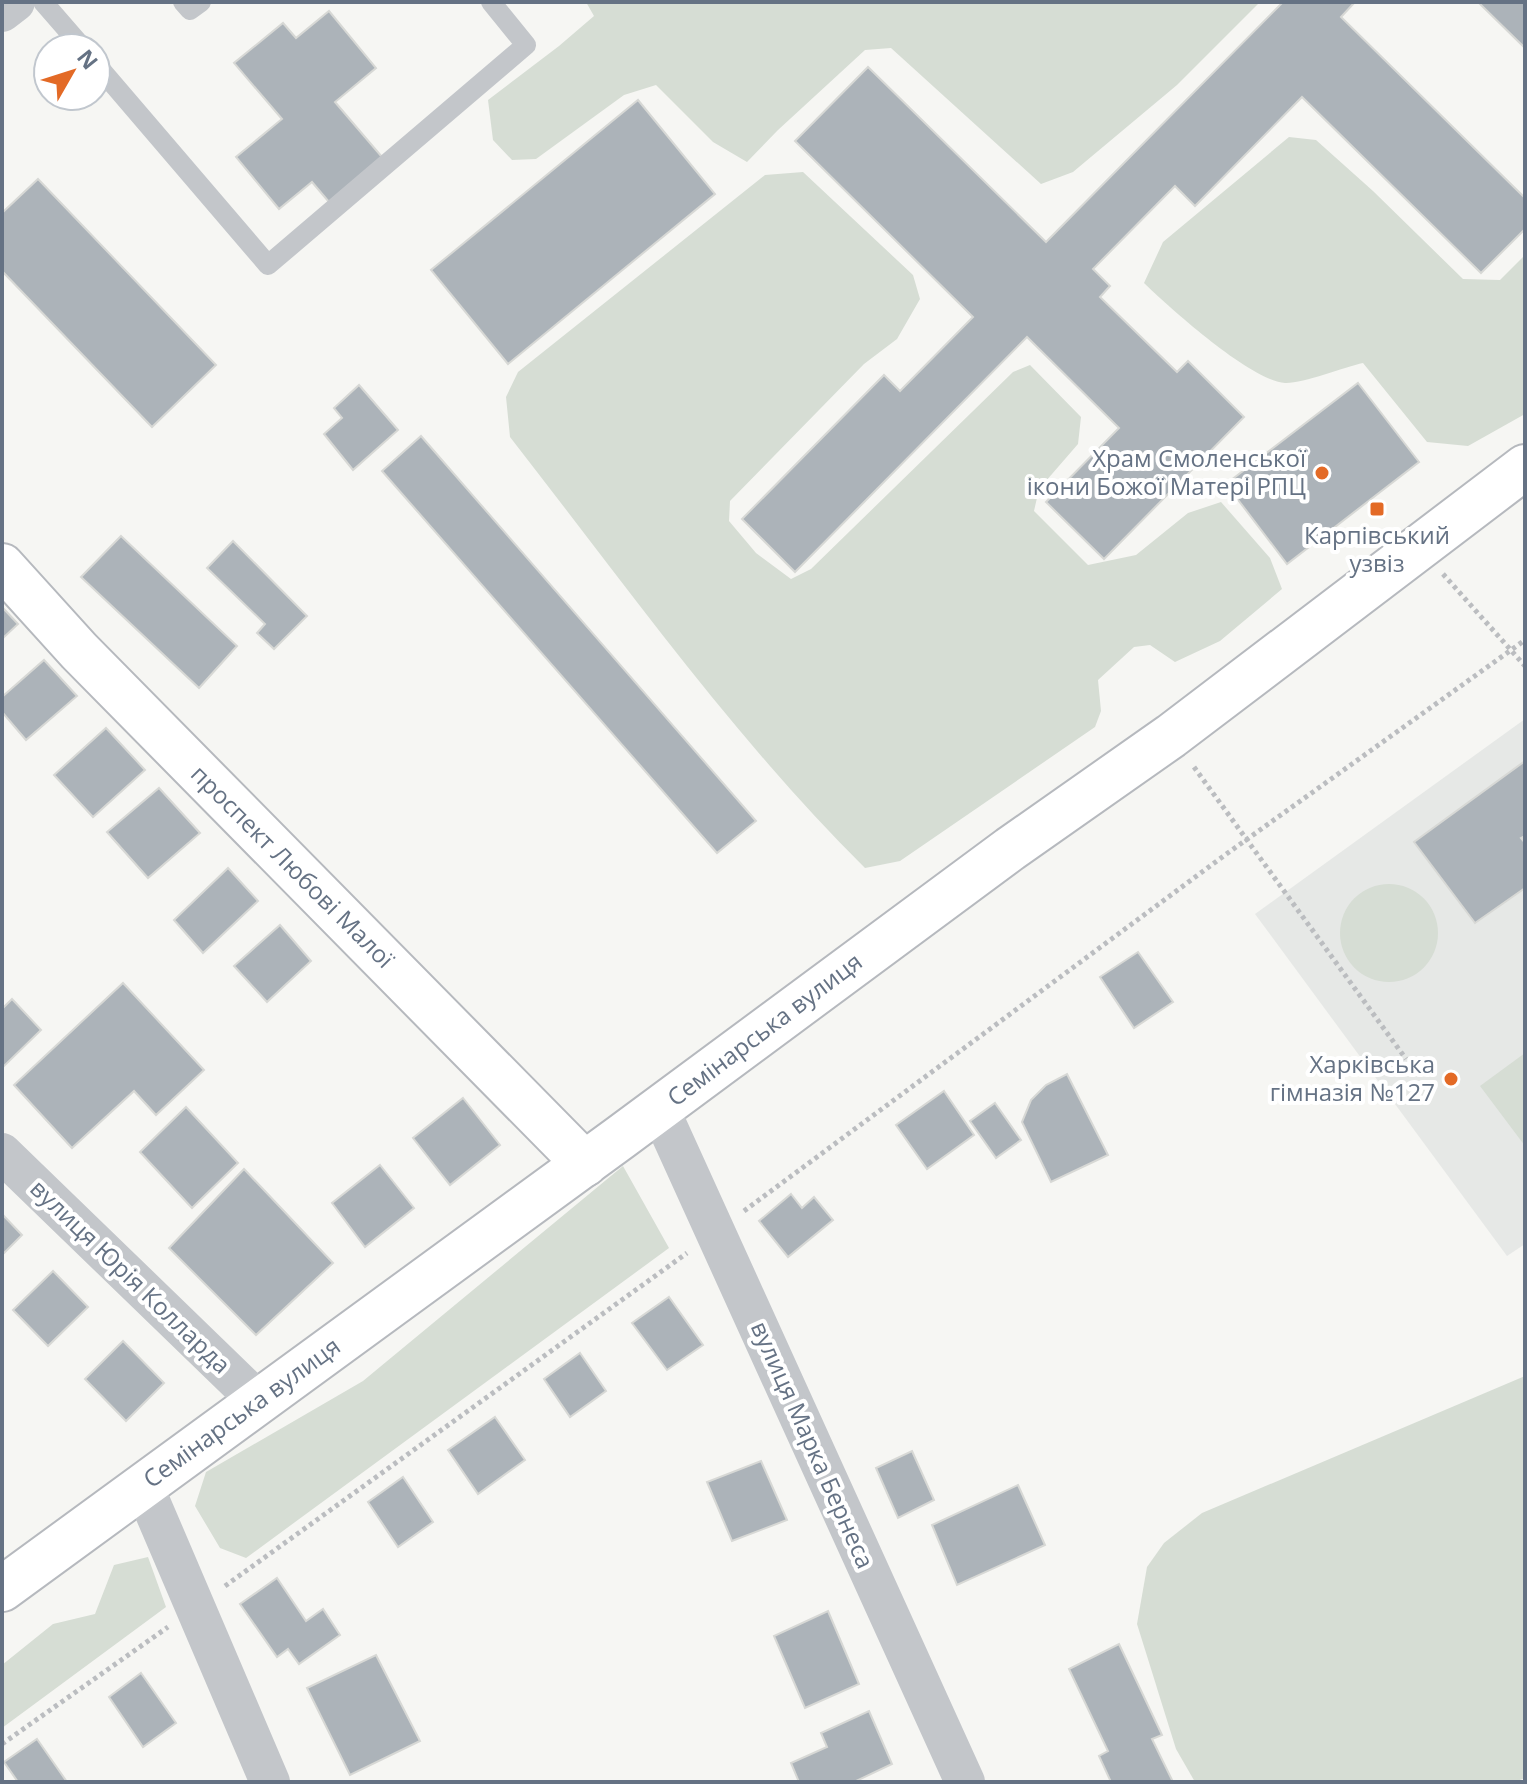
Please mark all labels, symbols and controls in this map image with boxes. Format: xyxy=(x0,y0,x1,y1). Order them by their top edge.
north arrow xyxy=(32,32,112,112)
text: N xyxy=(71,42,106,75)
place label: Храм Смоленської ікони Божої Матері РПЦ xyxy=(1027,441,1307,502)
marker: Храм Смоленської ікони Божої Матері РПЦ xyxy=(1313,464,1331,482)
marker: Карпівський узвіз xyxy=(1368,500,1386,518)
place label: Карпівський узвіз xyxy=(1304,518,1450,579)
street label: проспект Любові Малої xyxy=(184,757,402,975)
street label: Семінарська вулиця xyxy=(660,945,868,1113)
place label: Харківська гімназія №127 xyxy=(1270,1047,1435,1108)
marker: Харківська гімназія №127 xyxy=(1442,1070,1460,1088)
street label: вулиця Юрія Колларда xyxy=(24,1172,238,1380)
street label: вулиця Марка Бернеса xyxy=(744,1316,883,1573)
street label: Семінарська вулиця xyxy=(136,1329,346,1495)

